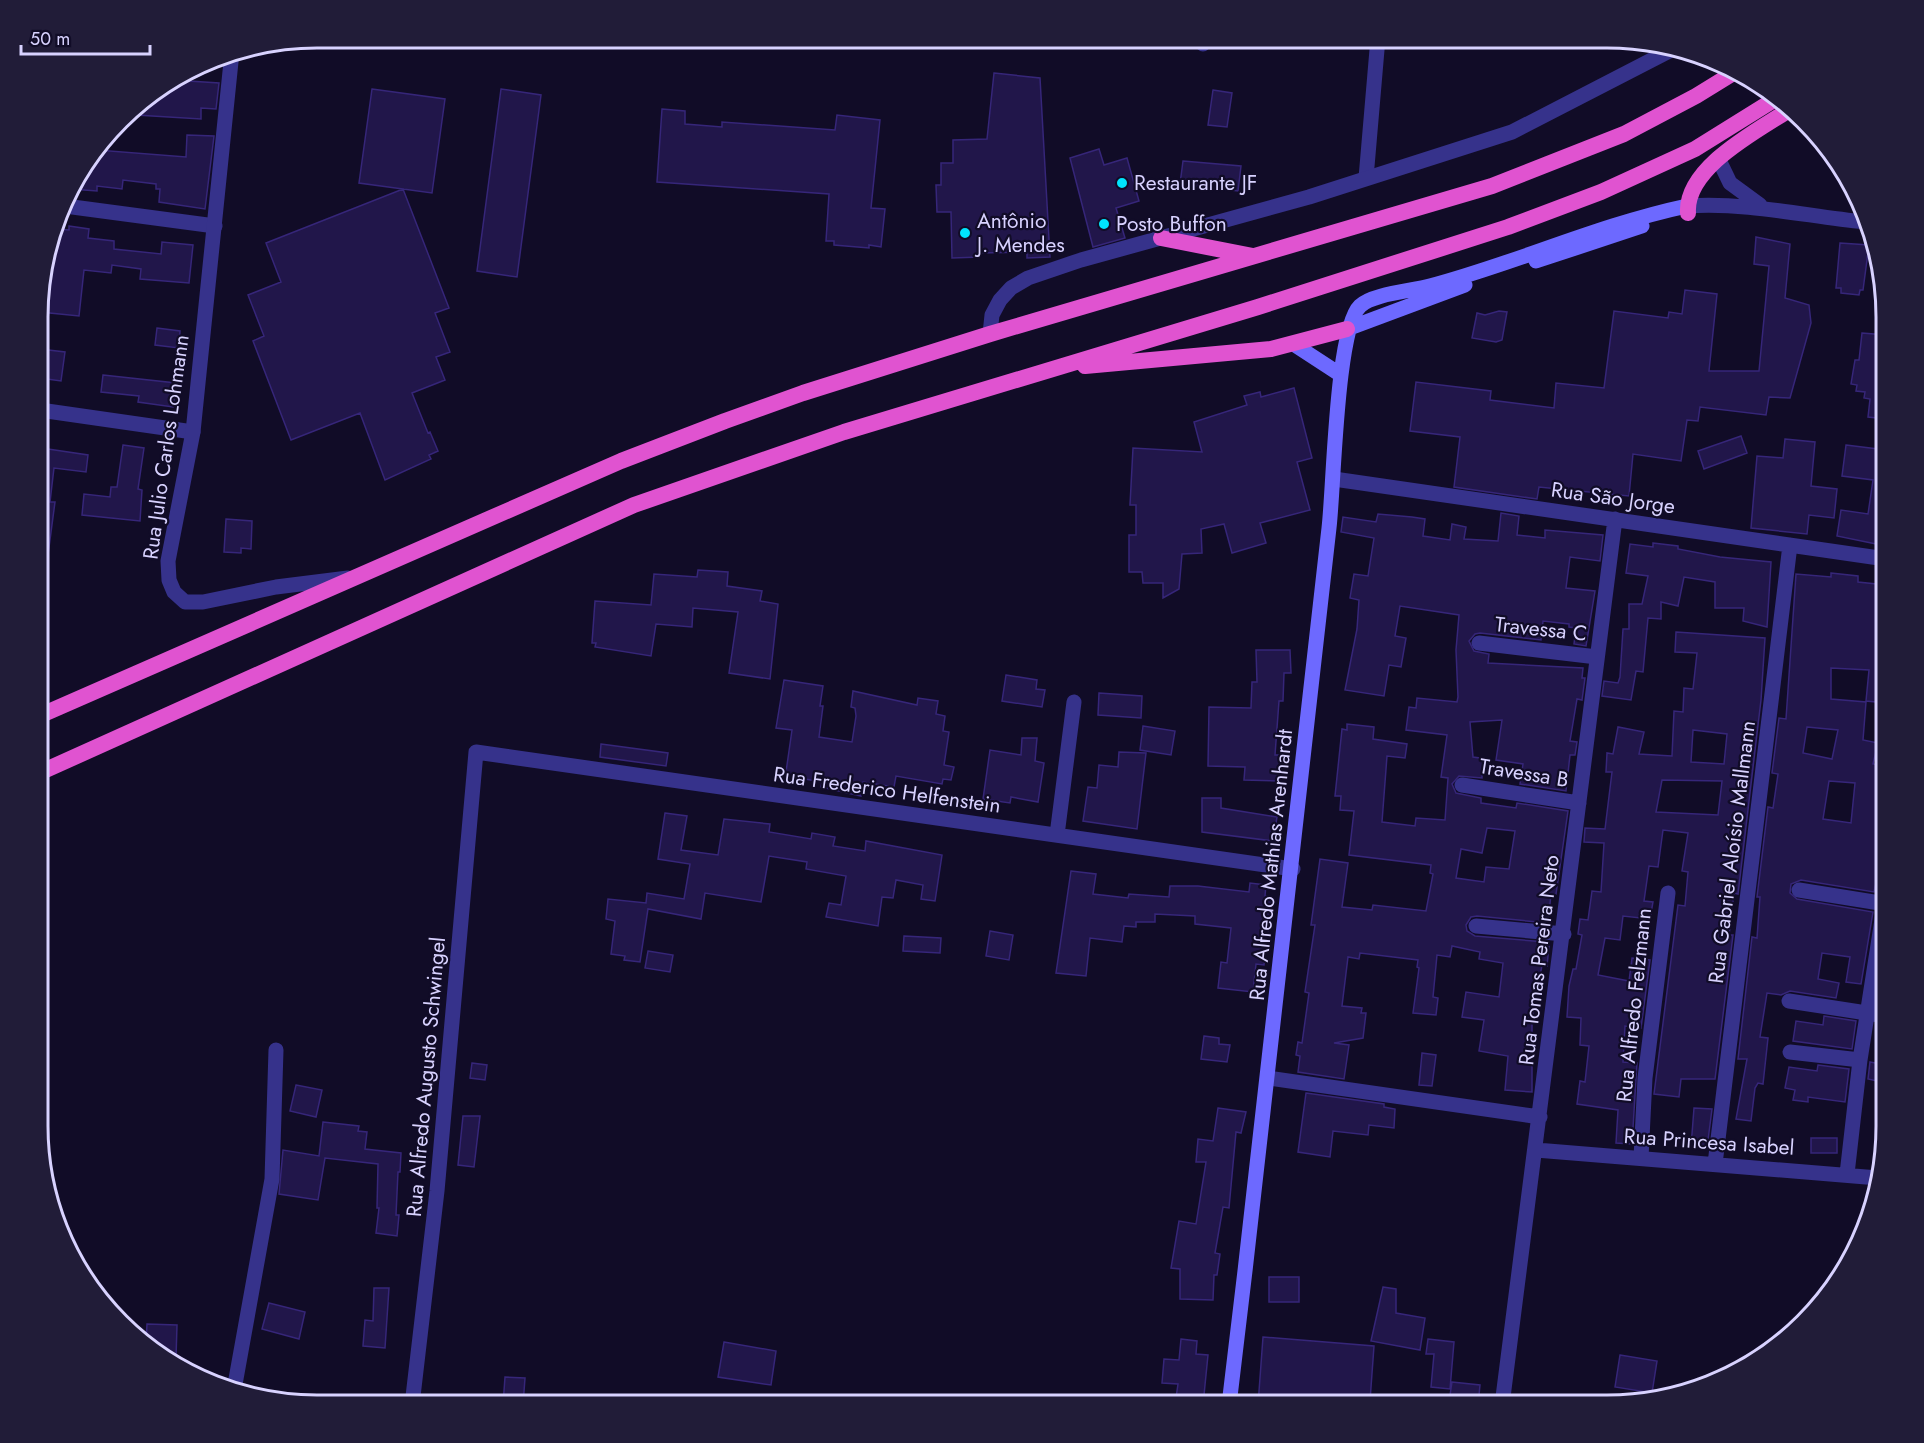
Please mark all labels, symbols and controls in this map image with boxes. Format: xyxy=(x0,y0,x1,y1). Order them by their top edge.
scale bar xyxy=(21,18,150,56)
text: 50 m xyxy=(30,26,70,52)
place label: Restaurante JF xyxy=(1134,168,1257,198)
marker: Restaurante JF xyxy=(1115,176,1129,190)
place label: Antônio J. Mendes xyxy=(974,206,1065,260)
place label: Posto Buffon xyxy=(1116,209,1227,239)
marker: Posto Buffon xyxy=(1097,217,1111,231)
marker: Antônio J. Mendes xyxy=(958,226,972,240)
street label: Rua Julio Carlos Lohmann xyxy=(135,333,197,561)
street label: Rua São Jorge xyxy=(1549,474,1677,522)
street label: Travessa C xyxy=(1493,609,1589,649)
street label: Rua Gabriel Aloísio Mallmann xyxy=(1701,719,1763,985)
street label: Rua Alfredo Mathias Arenhardt xyxy=(1242,728,1300,1002)
street label: Travessa B xyxy=(1477,751,1571,795)
street label: Rua Frederico Helfenstein xyxy=(771,759,1003,821)
street label: Rua Tomas Pereira Neto xyxy=(1511,853,1567,1067)
street label: Rua Alfredo Felzmann xyxy=(1609,906,1659,1104)
street label: Rua Alfredo Augusto Schwingel xyxy=(399,936,453,1218)
street label: Rua Princesa Isabel xyxy=(1623,1121,1795,1163)

